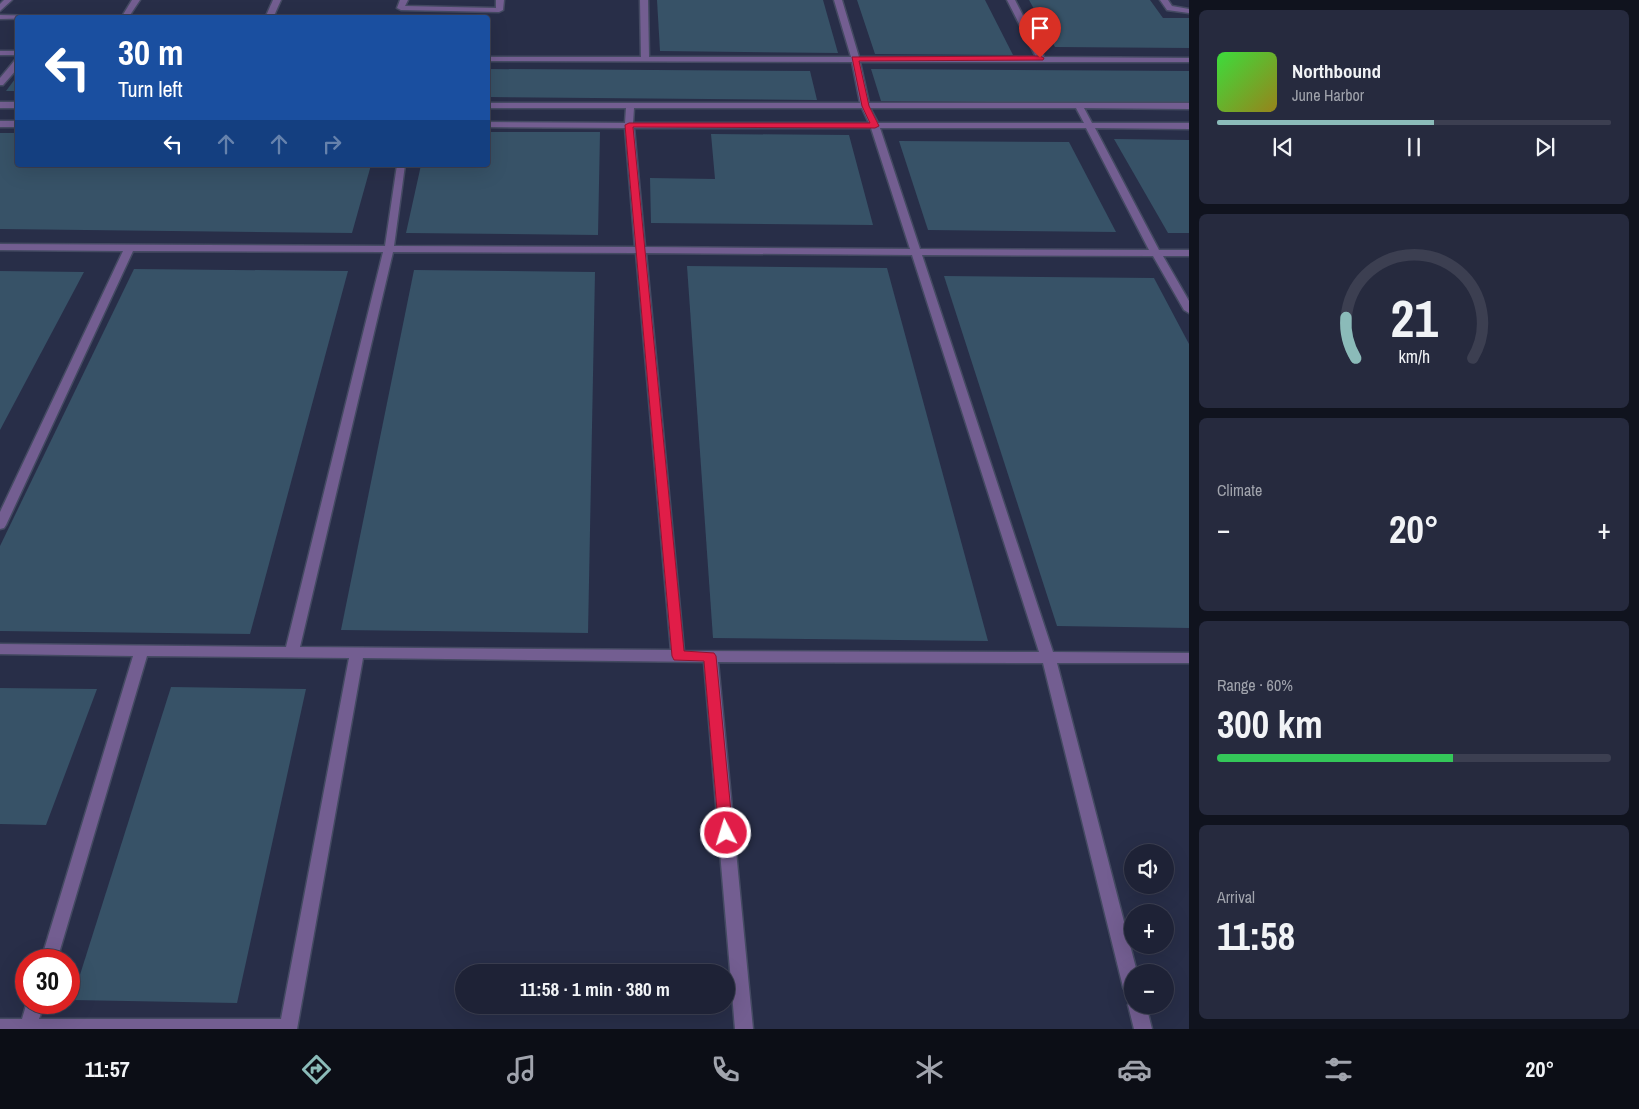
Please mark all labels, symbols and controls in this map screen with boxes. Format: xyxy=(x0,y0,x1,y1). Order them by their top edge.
pin xyxy=(1019,7,1061,58)
icon: arrive xyxy=(1026,14,1054,42)
text: 30 m xyxy=(118,29,183,76)
icon: left xyxy=(35,35,100,100)
text: Northbound xyxy=(1292,58,1381,84)
text: Turn left xyxy=(118,74,183,104)
text: June Harbor xyxy=(1292,84,1364,106)
icon: left xyxy=(159,130,187,158)
icon: ahead xyxy=(212,130,240,158)
icon: ahead xyxy=(265,130,293,158)
icon: right xyxy=(318,130,346,158)
icon: previous xyxy=(1269,133,1297,161)
icon: pause xyxy=(1400,133,1428,161)
icon: next xyxy=(1531,133,1559,161)
text: 21 xyxy=(1390,283,1438,353)
text: km/h xyxy=(1398,345,1430,369)
text: Climate xyxy=(1217,479,1262,501)
text: 20° xyxy=(1389,504,1439,555)
text: − xyxy=(1217,510,1230,548)
text: + xyxy=(1598,510,1611,548)
text: Range · 60% xyxy=(1217,674,1293,696)
text: 300 km xyxy=(1217,699,1323,750)
position arrow xyxy=(699,806,751,858)
map controls xyxy=(1124,844,1174,1014)
button: sound xyxy=(1124,844,1174,894)
text: Arrival xyxy=(1217,886,1255,908)
button: + xyxy=(1124,904,1174,954)
text: 11:58 xyxy=(1217,911,1295,962)
speed limit sign: 30 xyxy=(15,949,80,1014)
button: − xyxy=(1124,964,1174,1014)
text: 11:58 · 1 min · 380 m xyxy=(520,976,670,1002)
icon: directions xyxy=(299,1052,334,1087)
icon: music xyxy=(504,1052,539,1087)
icon: phone xyxy=(708,1052,743,1087)
icon: climate xyxy=(912,1052,947,1087)
icon: car xyxy=(1117,1052,1152,1087)
icon: filters xyxy=(1321,1052,1356,1087)
text: 11:57 xyxy=(85,1054,130,1084)
text: 20° xyxy=(1525,1054,1554,1084)

